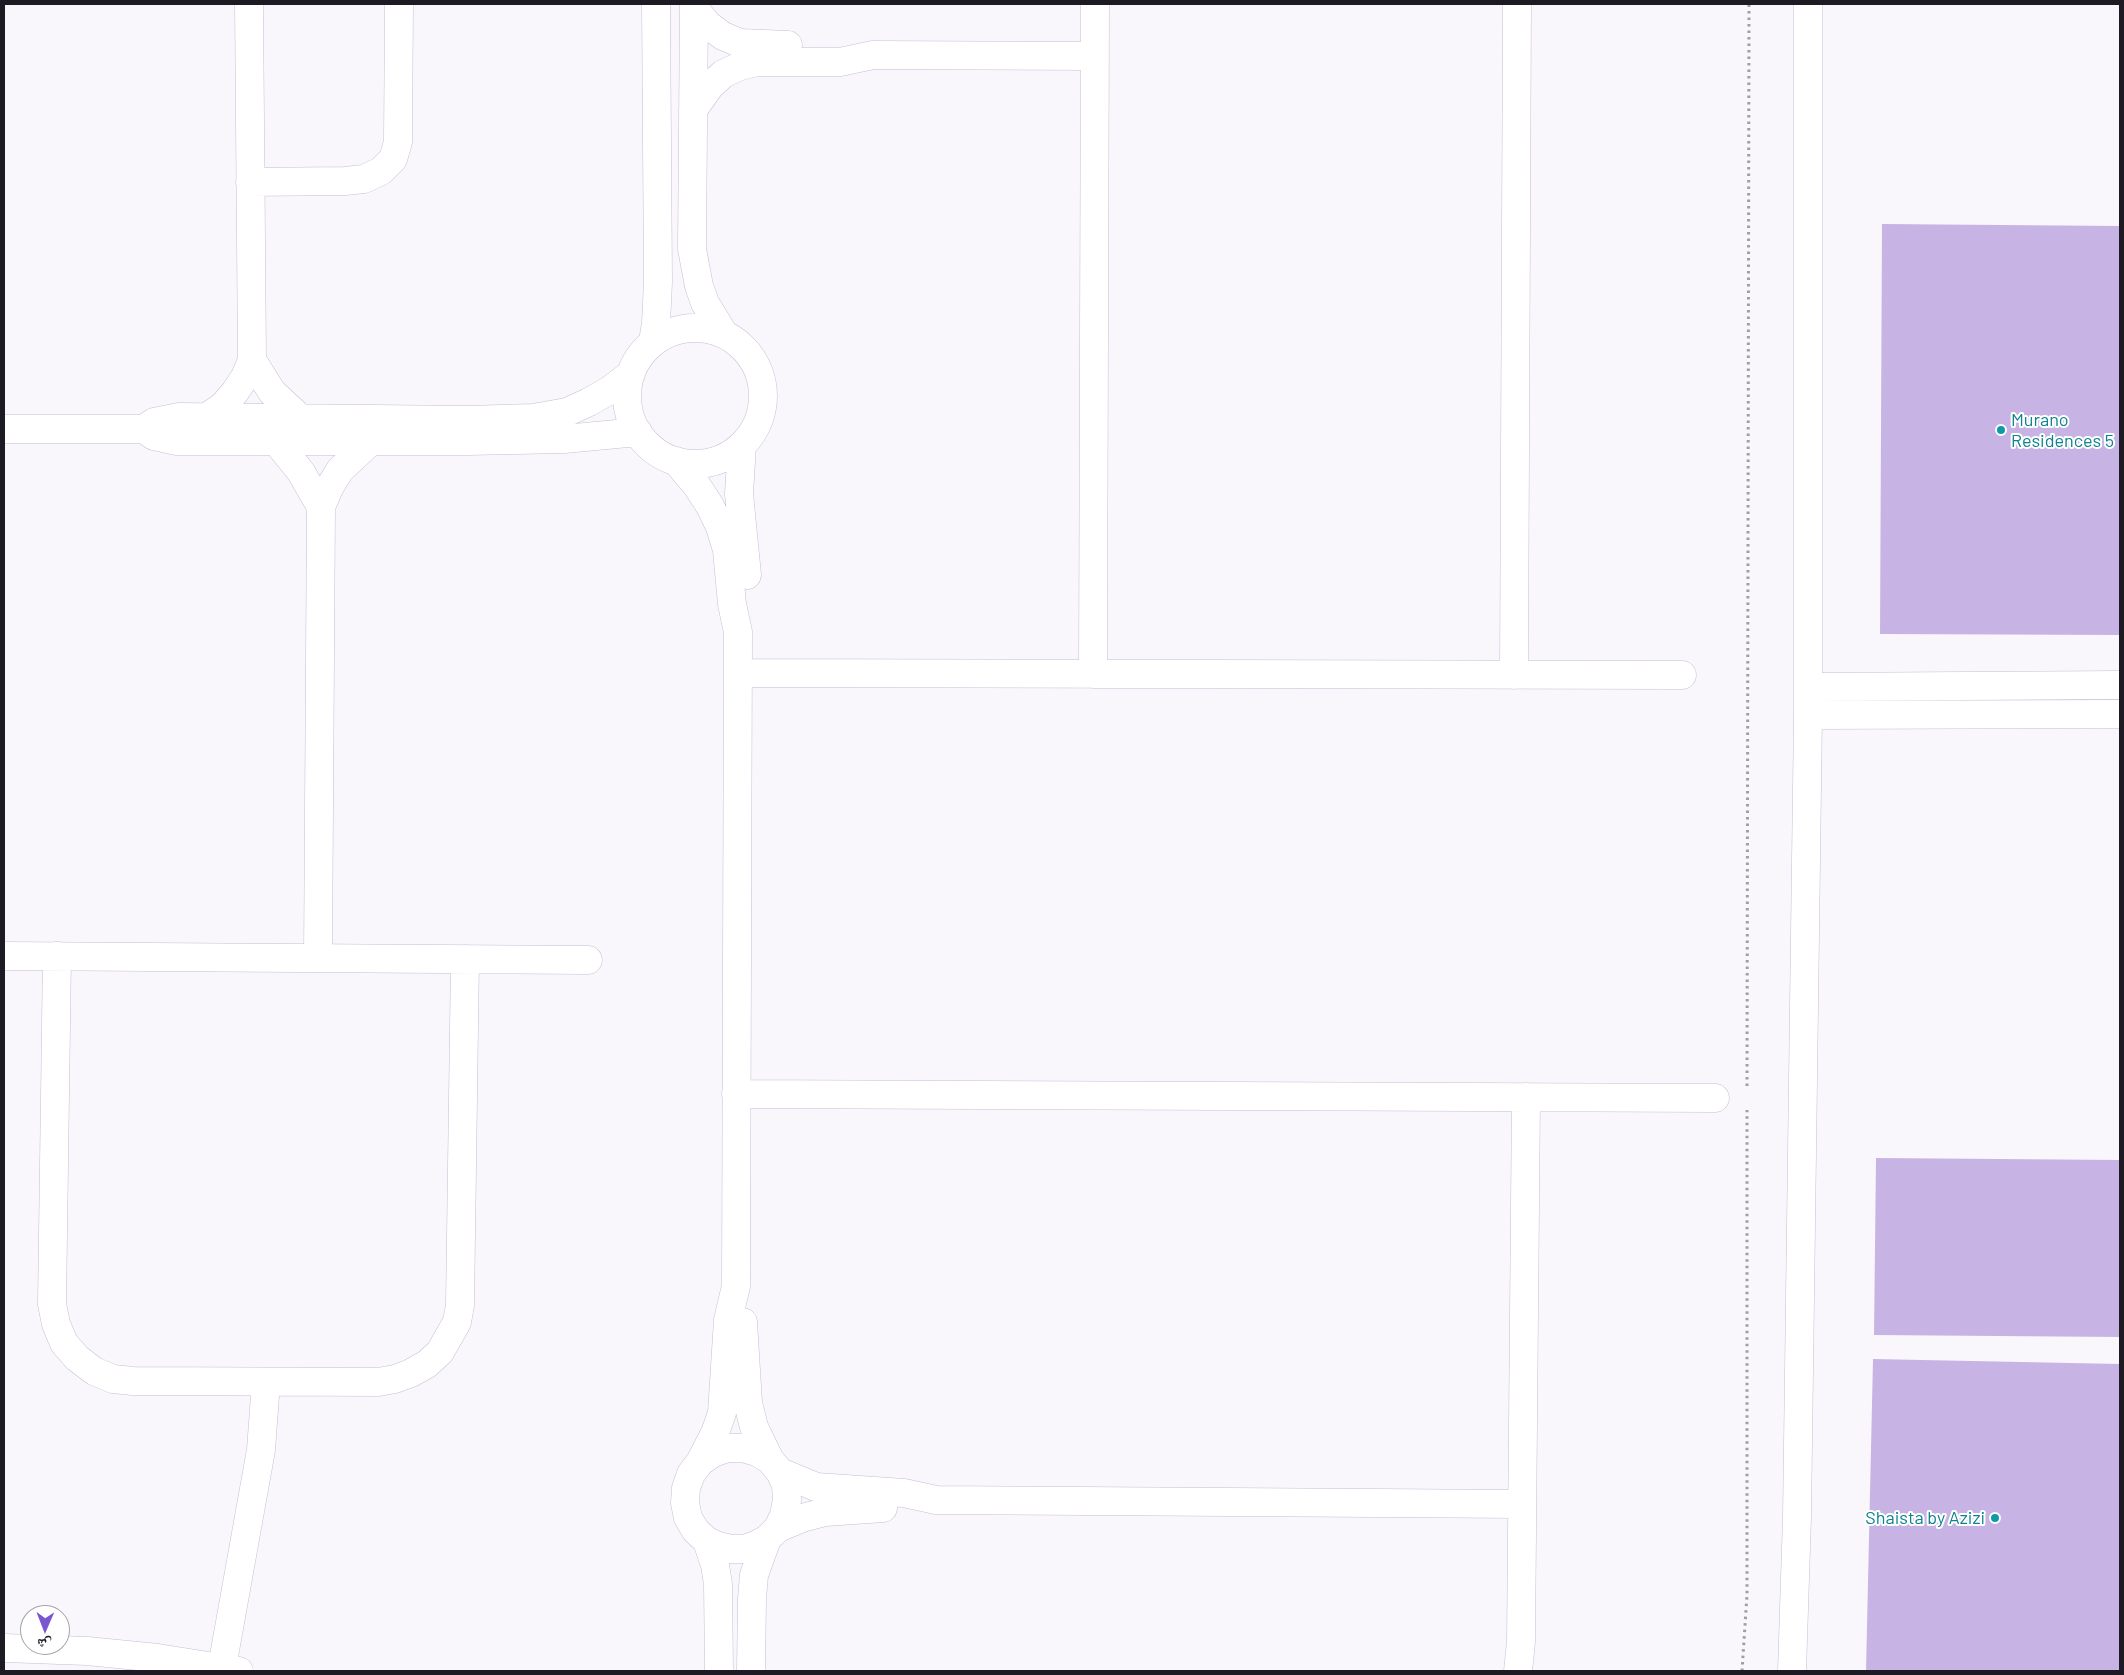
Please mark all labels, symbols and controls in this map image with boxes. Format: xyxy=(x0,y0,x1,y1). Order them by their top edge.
place label: Murano Residences 5 xyxy=(2011,409,2114,452)
marker: Murano Residences 5 xyxy=(1995,424,2007,436)
place label: Shaista by Azizi xyxy=(1865,1507,1985,1529)
marker: Shaista by Azizi xyxy=(1989,1512,2001,1524)
north arrow xyxy=(20,1605,70,1655)
text: ش xyxy=(37,1636,52,1653)

